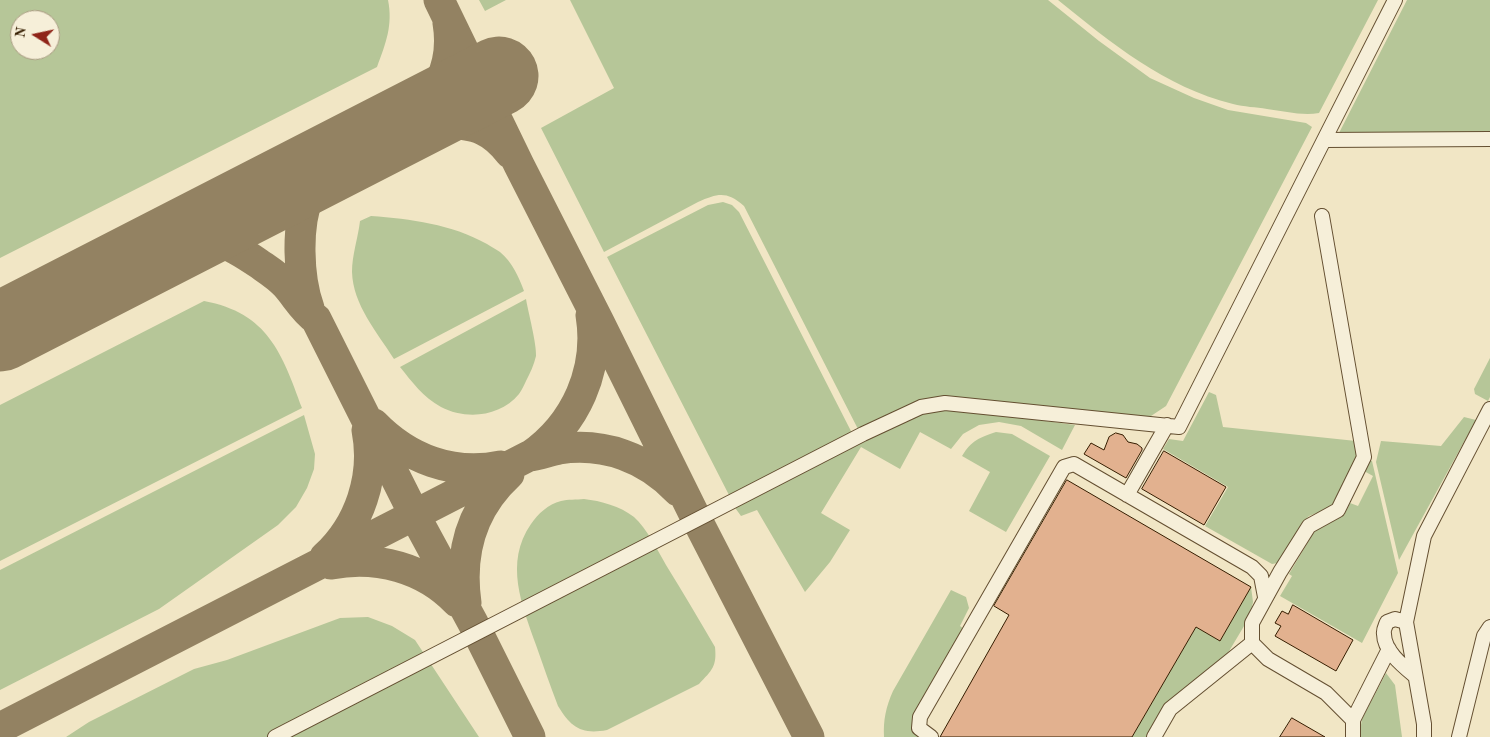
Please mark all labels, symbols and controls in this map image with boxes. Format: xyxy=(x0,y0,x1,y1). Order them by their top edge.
north arrow xyxy=(10,10,60,60)
text: N xyxy=(13,26,29,39)

